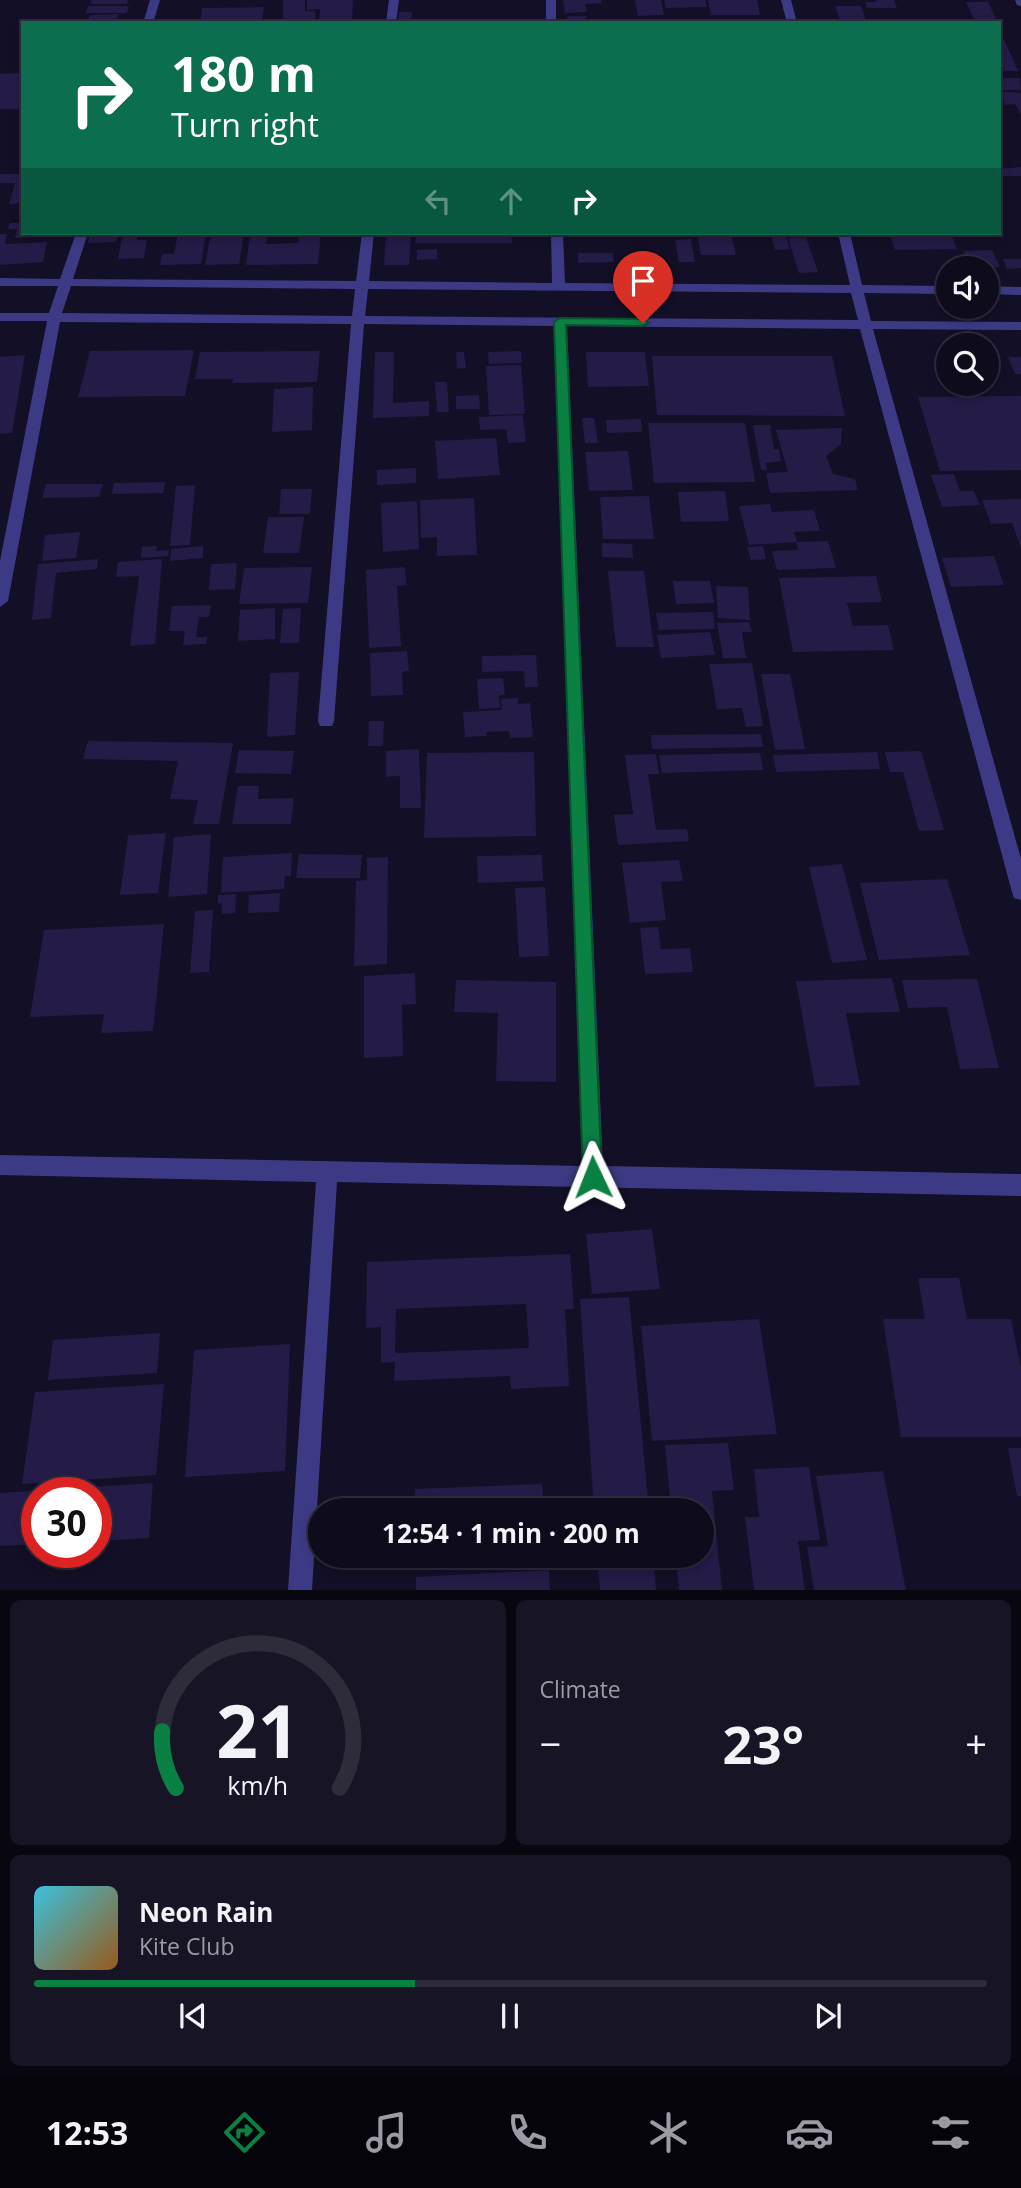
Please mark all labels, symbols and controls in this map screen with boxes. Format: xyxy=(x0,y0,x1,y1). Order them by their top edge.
text: 180 m xyxy=(171,40,316,106)
icon: right xyxy=(56,49,147,140)
text: Turn right xyxy=(171,103,319,146)
icon: left xyxy=(419,182,457,220)
icon: ahead xyxy=(492,182,530,220)
icon: right xyxy=(565,182,603,220)
pin xyxy=(613,251,673,323)
map controls xyxy=(936,256,999,396)
button: sound xyxy=(936,256,999,319)
icon: arrive xyxy=(624,262,662,300)
button: search xyxy=(936,333,999,396)
position arrow xyxy=(556,1140,630,1214)
speed limit sign: 30 xyxy=(21,1477,112,1568)
text: 12:54 · 1 min · 200 m xyxy=(382,1515,640,1551)
text: Climate xyxy=(540,1673,621,1705)
text: 21 xyxy=(216,1681,299,1780)
text: 23° xyxy=(722,1708,804,1779)
text: − xyxy=(540,1717,561,1769)
text: + xyxy=(965,1717,987,1769)
text: km/h xyxy=(227,1768,288,1802)
text: Neon Rain xyxy=(139,1894,273,1930)
text: Kite Club xyxy=(139,1930,234,1962)
icon: previous xyxy=(174,1997,212,2035)
icon: pause xyxy=(491,1997,529,2035)
icon: next xyxy=(809,1997,847,2035)
icon: directions xyxy=(220,2108,269,2157)
icon: music xyxy=(362,2108,411,2157)
icon: phone xyxy=(503,2108,552,2157)
icon: climate xyxy=(644,2108,693,2157)
icon: car xyxy=(785,2108,834,2157)
icon: filters xyxy=(926,2108,975,2157)
text: 12:53 xyxy=(46,2111,128,2154)

